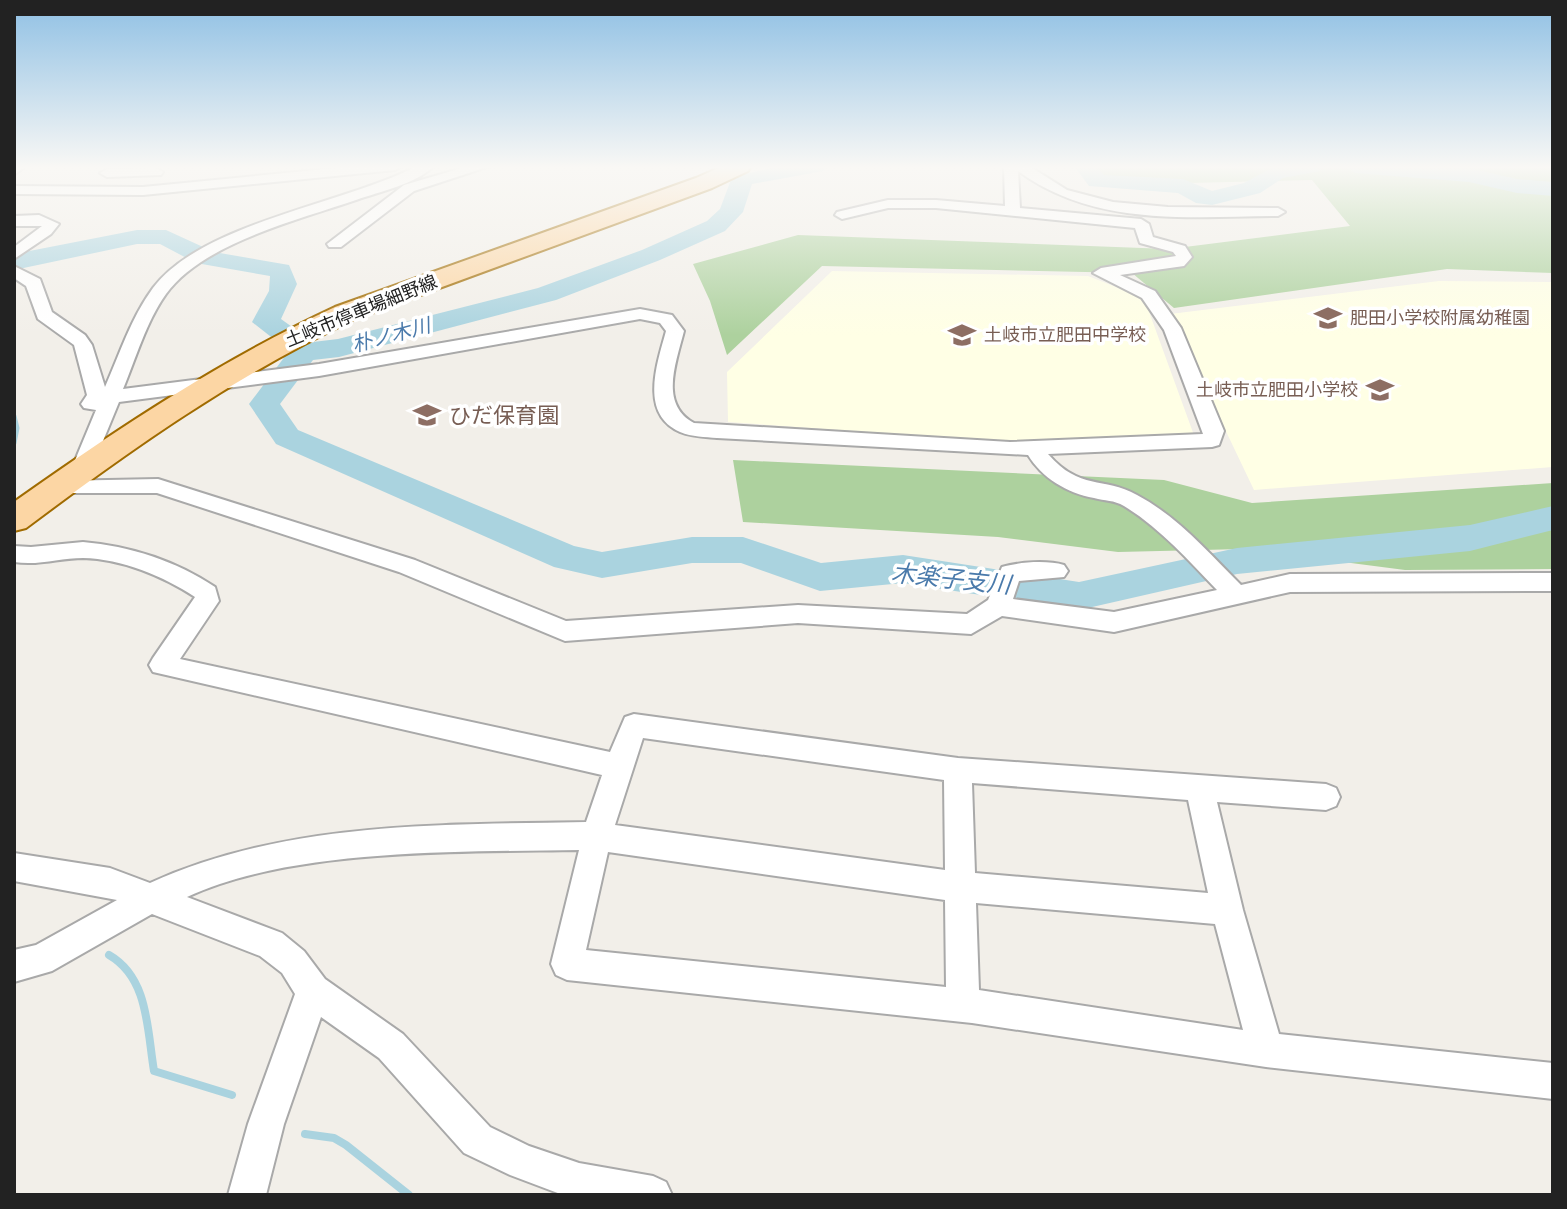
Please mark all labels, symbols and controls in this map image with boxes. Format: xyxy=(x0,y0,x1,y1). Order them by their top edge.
street label: 土岐市停車場細野線 xyxy=(282,270,440,352)
school or university icon: 肥田小学校附属幼稚園 xyxy=(1313,303,1343,333)
place label: 肥田小学校附属幼稚園 xyxy=(1350,307,1530,329)
water label: 朴ノ木川 xyxy=(349,313,435,357)
school or university icon: 土岐市立肥田中学校 xyxy=(947,320,977,350)
place label: 土岐市立肥田中学校 xyxy=(984,324,1146,346)
school or university icon: 土岐市立肥田小学校 xyxy=(1365,375,1395,405)
place label: 土岐市立肥田小学校 xyxy=(1196,379,1358,401)
school or university icon: ひだ保育園 xyxy=(412,400,442,430)
place label: ひだ保育園 xyxy=(449,402,559,429)
water label: 木楽子支川 xyxy=(890,559,1015,600)

